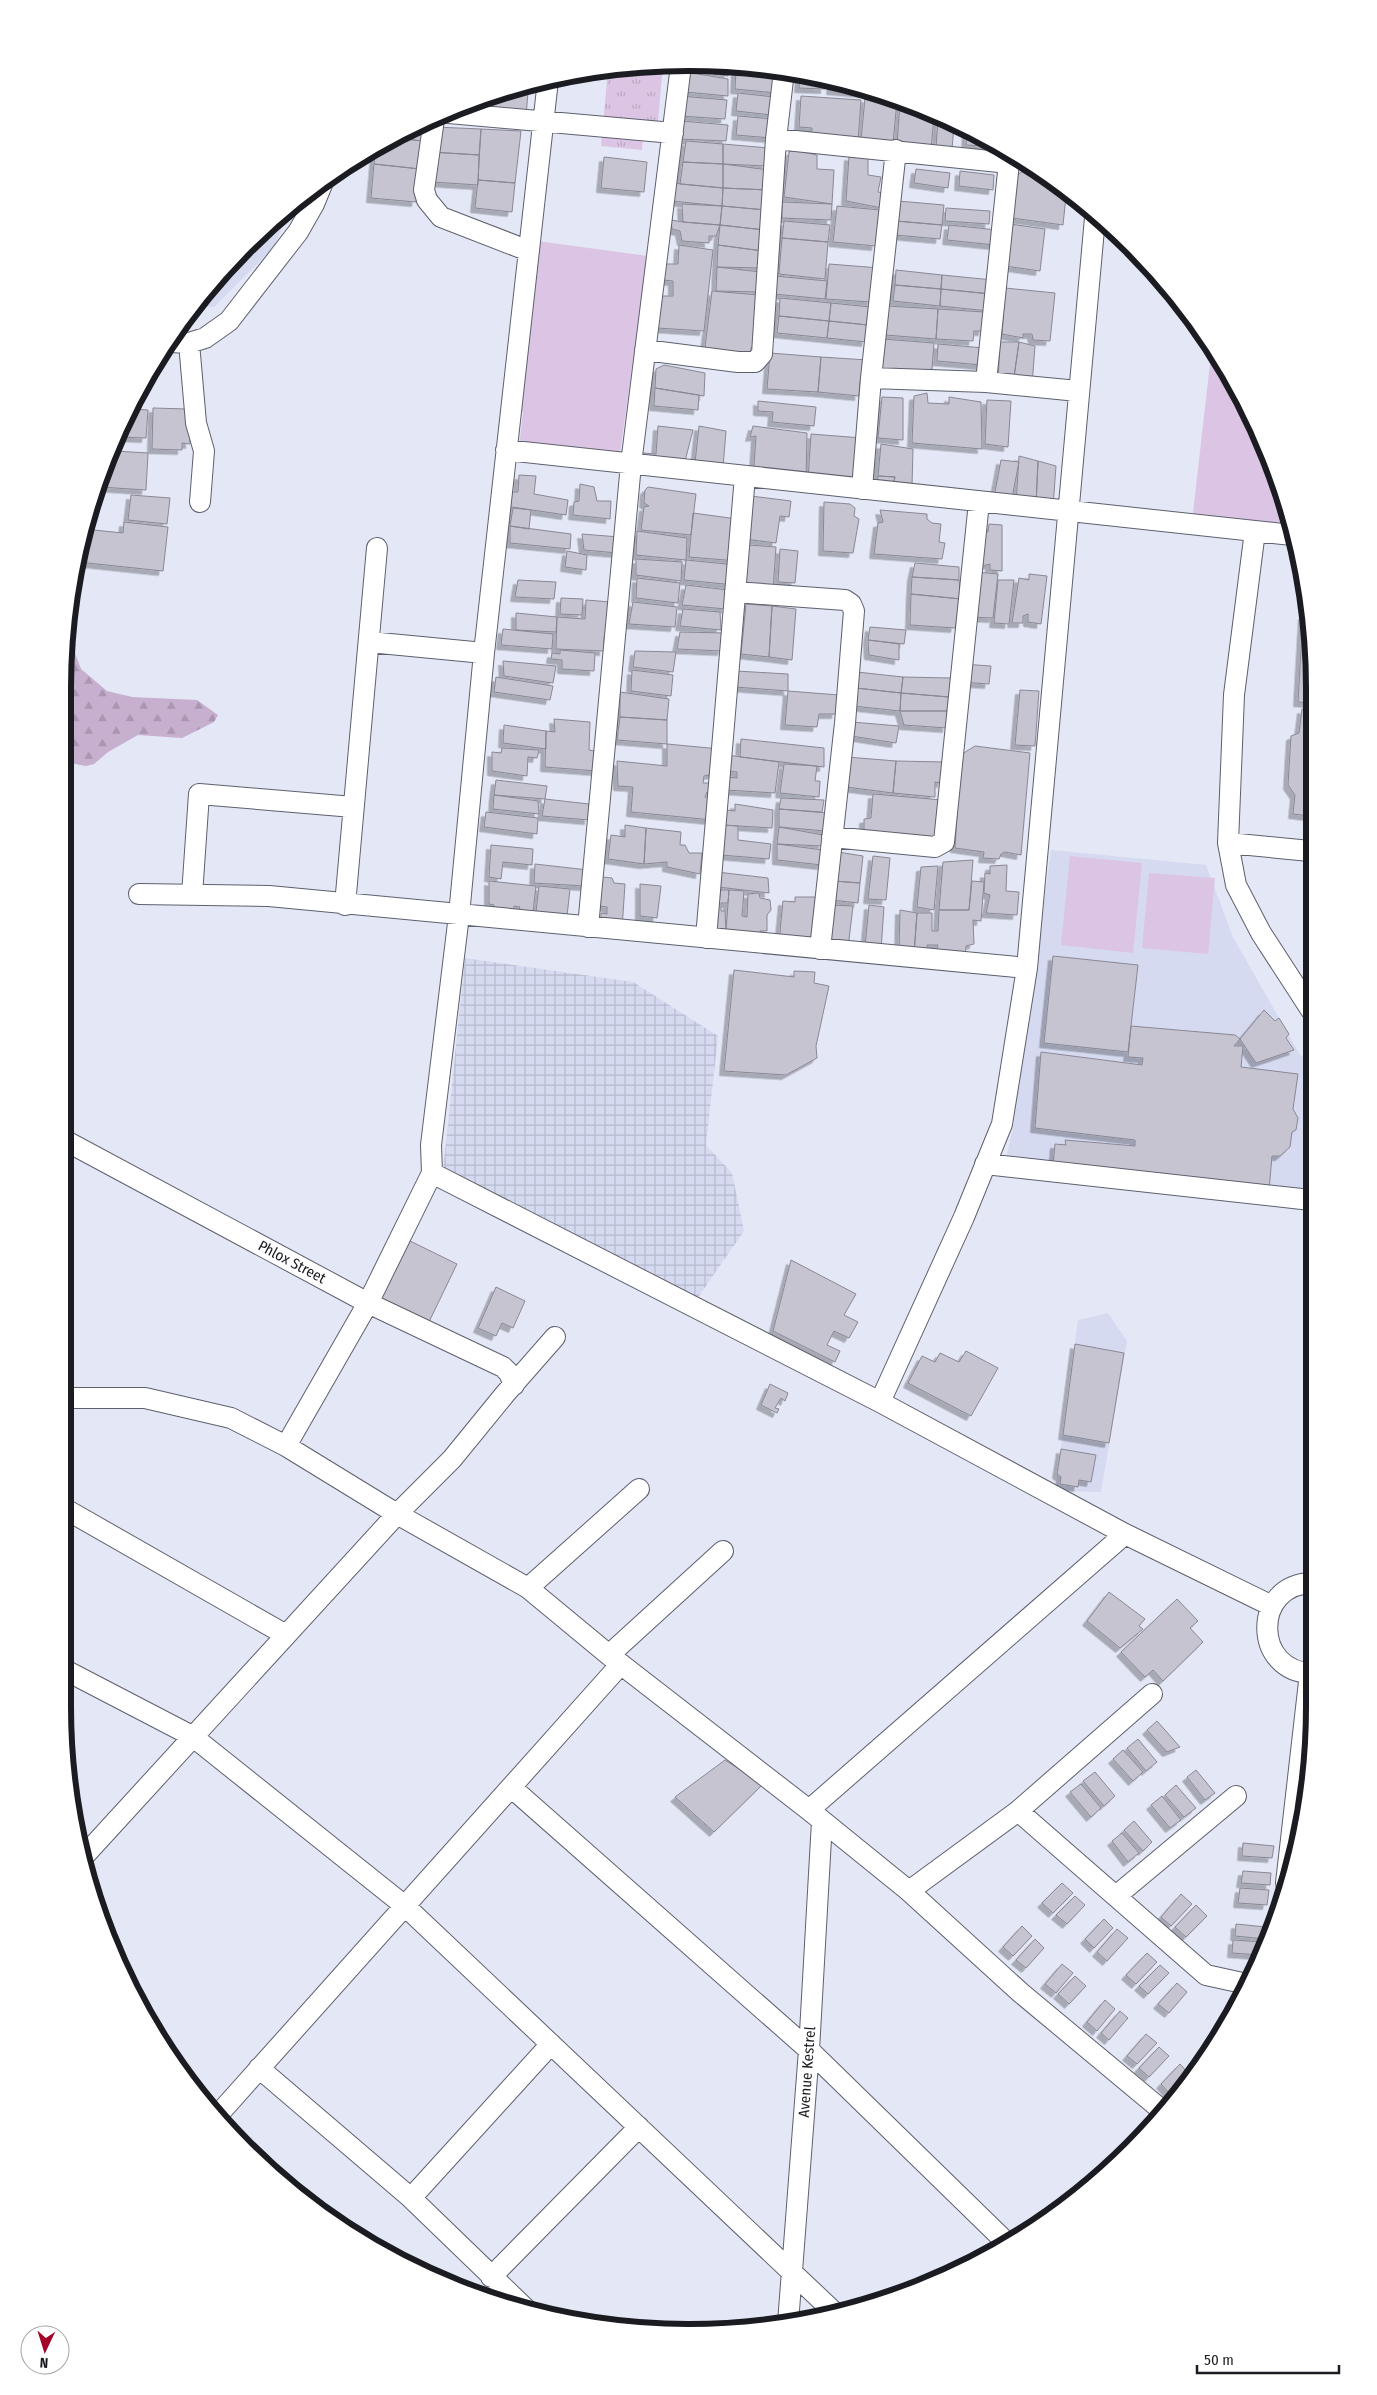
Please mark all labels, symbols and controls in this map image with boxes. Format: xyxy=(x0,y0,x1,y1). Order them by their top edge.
street label: Phlox Street xyxy=(255,1237,329,1287)
street label: Avenue Kestrel xyxy=(795,2026,819,2118)
north arrow xyxy=(20,2325,70,2375)
scale bar xyxy=(1197,2342,1340,2374)
text: 50 m xyxy=(1204,2351,1234,2369)
text: N xyxy=(39,2354,49,2371)

